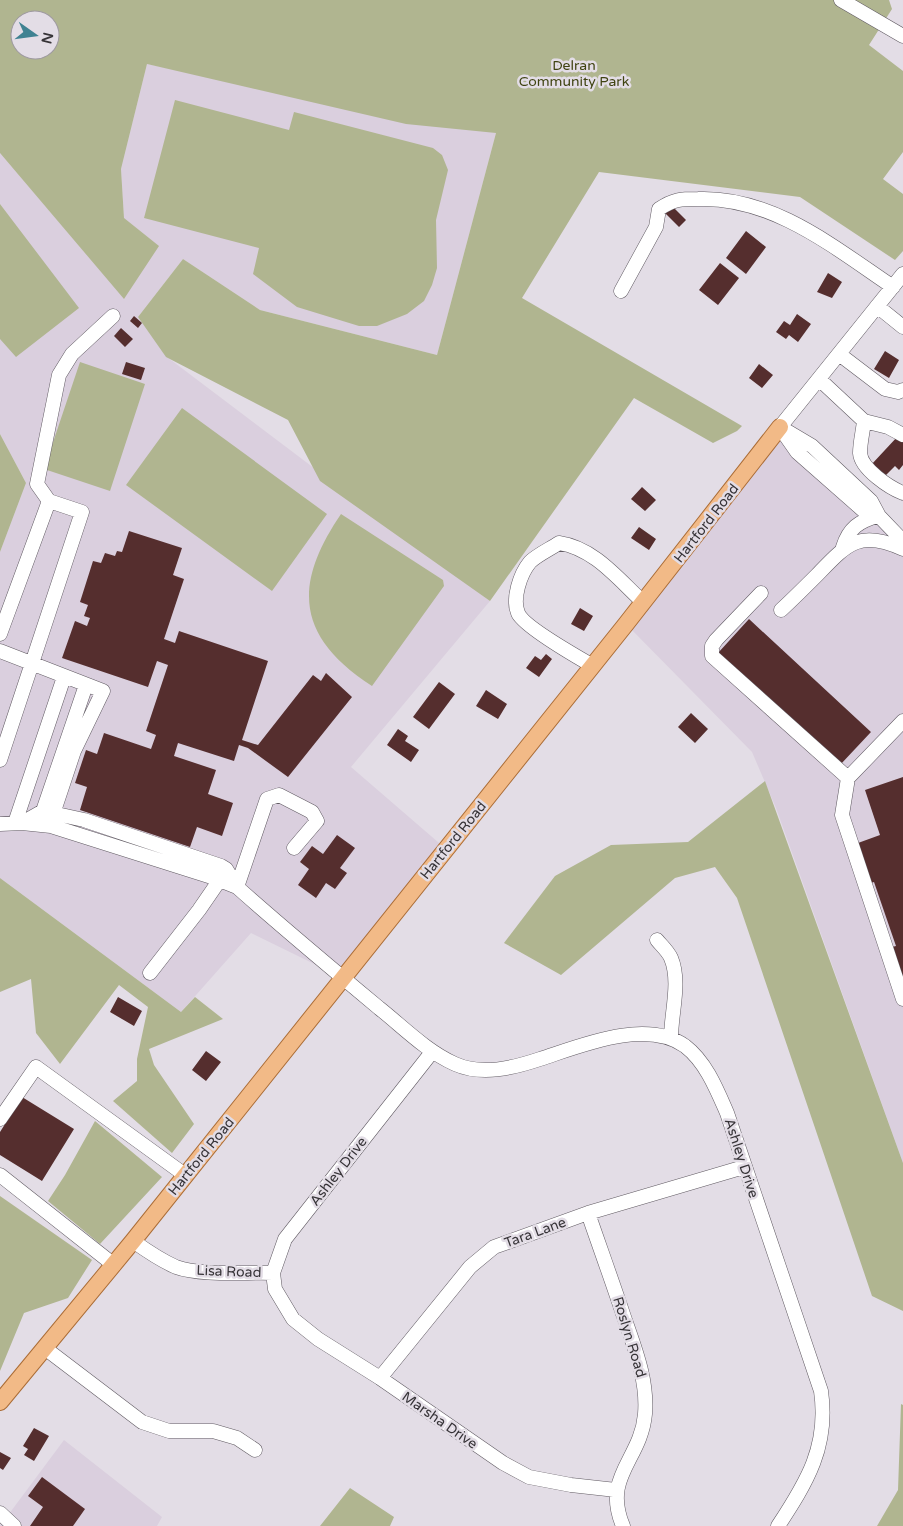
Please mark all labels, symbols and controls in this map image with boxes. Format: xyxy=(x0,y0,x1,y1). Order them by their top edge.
north arrow xyxy=(10,10,60,60)
text: N xyxy=(38,31,57,46)
park label: Delran Community Park xyxy=(519,57,630,90)
street label: Hartford Road xyxy=(670,480,742,566)
street label: Hartford Road xyxy=(417,798,490,883)
street label: Hartford Road xyxy=(165,1114,238,1199)
street label: Ashley Drive xyxy=(721,1116,762,1200)
street label: Ashley Drive xyxy=(306,1133,371,1209)
street label: Tara Lane xyxy=(502,1213,568,1251)
street label: Lisa Road xyxy=(196,1262,262,1281)
street label: Roslyn Road xyxy=(609,1295,650,1380)
street label: Marsha Drive xyxy=(399,1388,481,1453)

